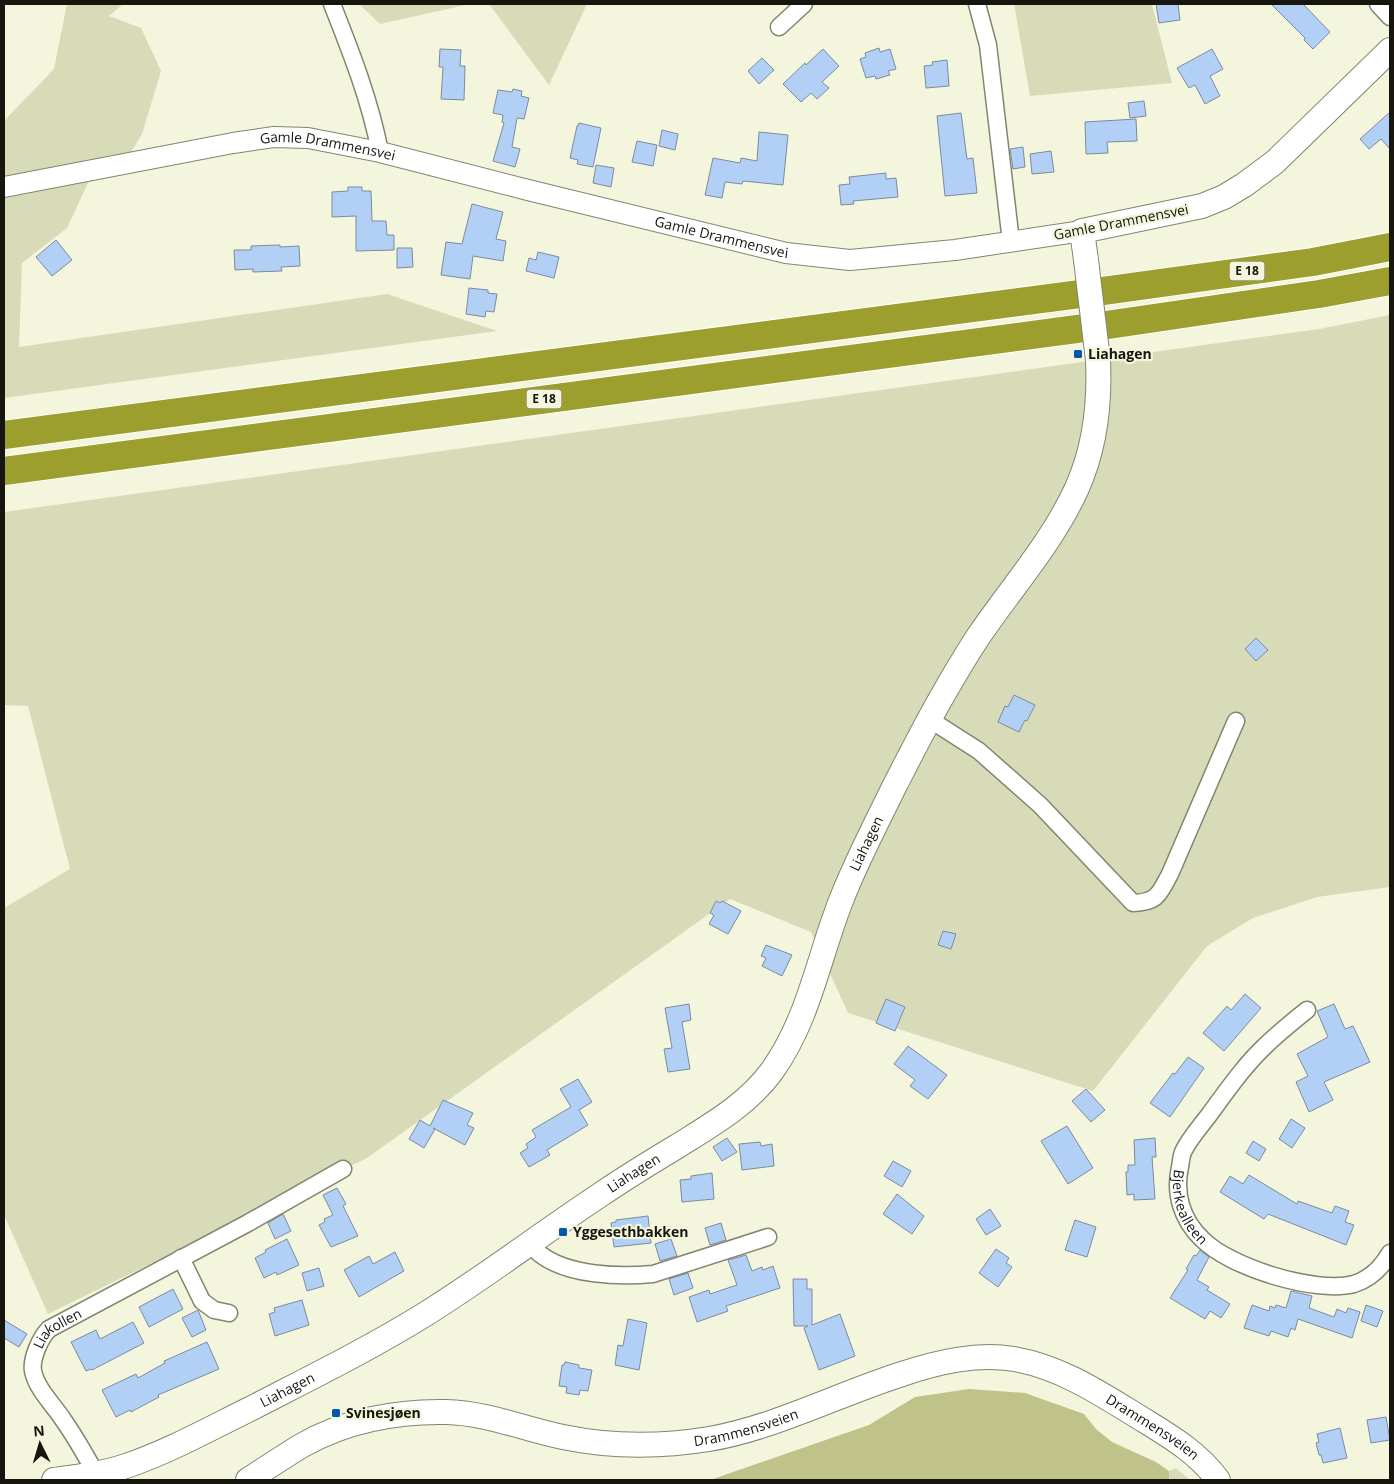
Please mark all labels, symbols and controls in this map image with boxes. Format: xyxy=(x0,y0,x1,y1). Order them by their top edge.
street label: Gamle Drammensvei xyxy=(258,127,398,165)
street label: Gamle Drammensvei xyxy=(1052,199,1190,244)
street label: Gamle Drammensvei xyxy=(653,211,789,262)
road number: E 18 xyxy=(1230,262,1264,280)
place label: Liahagen xyxy=(1088,344,1152,363)
marker: Liahagen xyxy=(1072,348,1084,360)
road number: E 18 xyxy=(526,389,562,408)
street label: Liahagen xyxy=(845,813,887,874)
street label: Liahagen xyxy=(603,1149,664,1197)
street label: Bjerkealleen xyxy=(1169,1169,1212,1249)
place label: Yggesethbakken xyxy=(573,1222,689,1241)
marker: Yggesethbakken xyxy=(557,1226,569,1238)
street label: Liakollen xyxy=(28,1303,85,1352)
street label: Liahagen xyxy=(256,1367,318,1411)
street label: Drammensveien xyxy=(1103,1389,1204,1464)
place label: Svinesjøen xyxy=(346,1403,421,1422)
street label: Drammensveien xyxy=(692,1404,801,1450)
marker: Svinesjøen xyxy=(330,1407,342,1419)
north arrow xyxy=(15,1419,65,1469)
text: N xyxy=(32,1421,45,1441)

